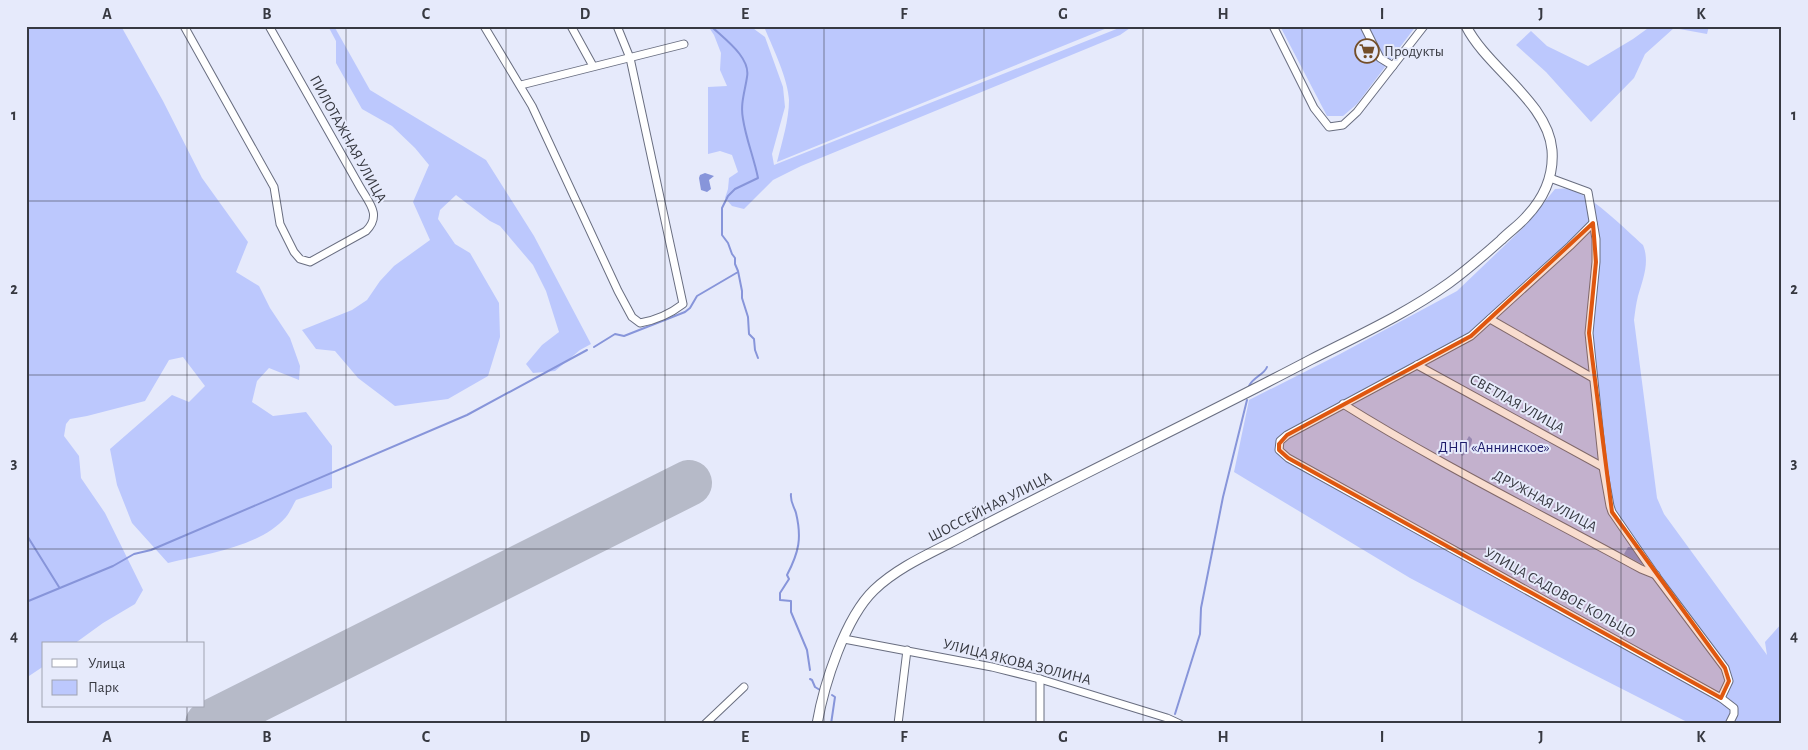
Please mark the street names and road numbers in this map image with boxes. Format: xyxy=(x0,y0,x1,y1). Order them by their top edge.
street label: ПИЛОТАЖНАЯ УЛИЦА xyxy=(307,73,389,205)
street label: СВЕТЛАЯ УЛИЦА xyxy=(1467,372,1567,436)
street label: ДРУЖНАЯ УЛИЦА xyxy=(1491,467,1600,535)
street label: ШОССЕЙНАЯ УЛИЦА xyxy=(926,469,1054,545)
street label: УЛИЦА САДОВОЕ КОЛЬЦО xyxy=(1482,545,1638,641)
street label: УЛИЦА ЯКОВА ЗОЛИНА xyxy=(941,636,1093,688)

